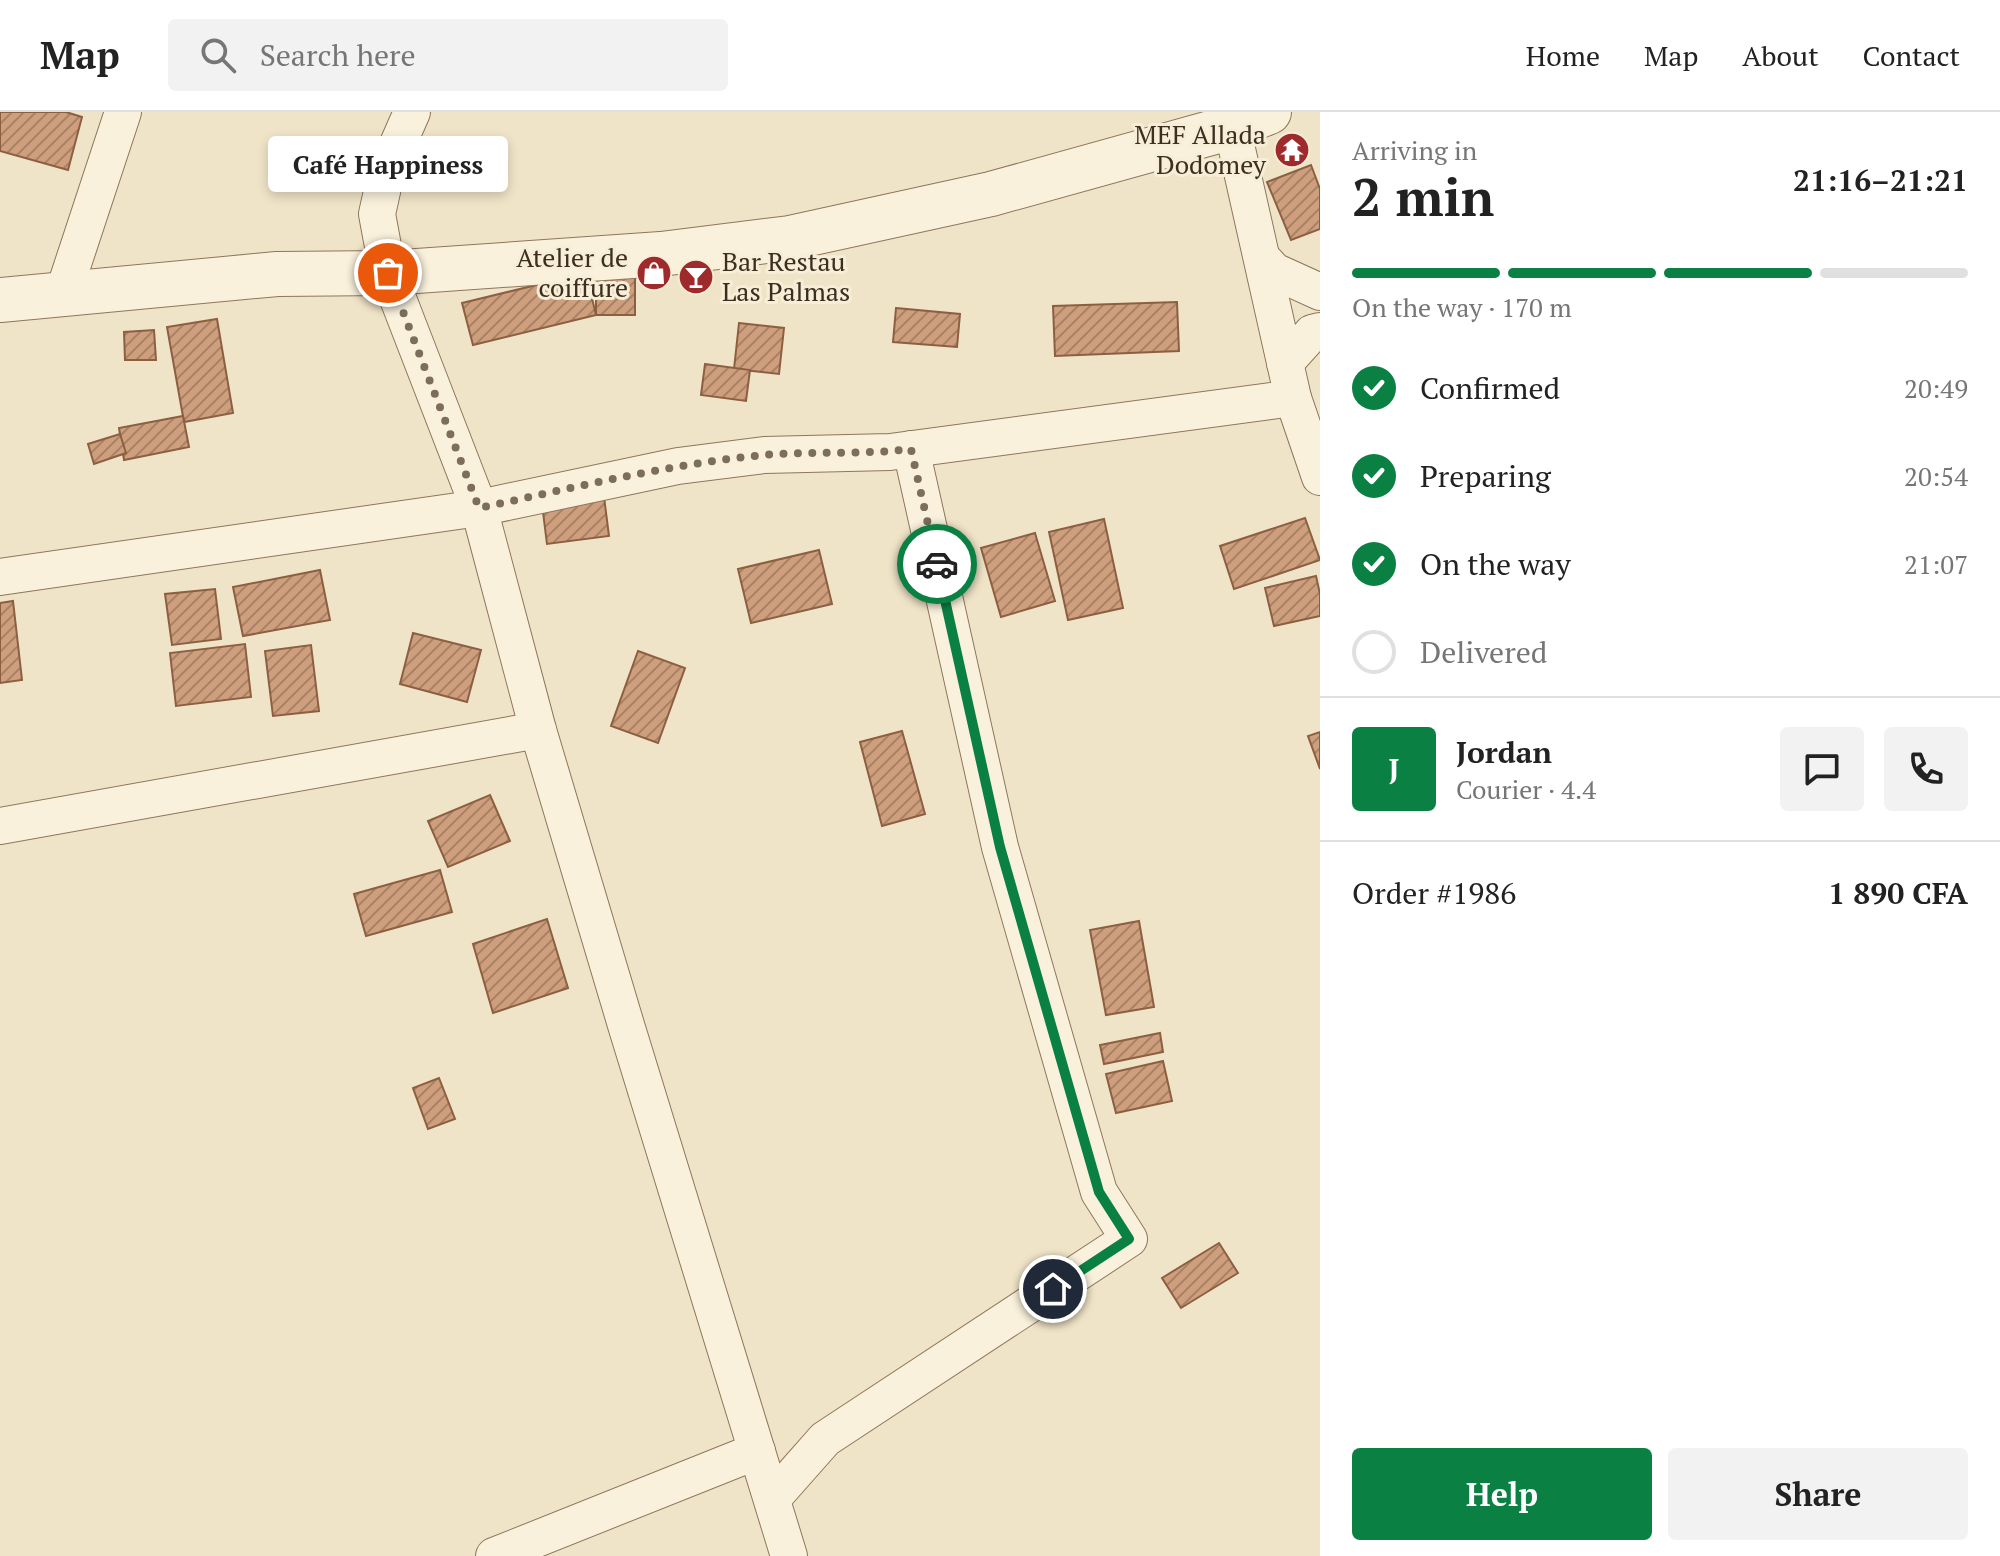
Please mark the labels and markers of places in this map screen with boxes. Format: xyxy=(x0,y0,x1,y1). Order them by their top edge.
place label: MEF Allada Dodomey xyxy=(1134,117,1267,181)
temple icon: MEF Allada Dodomey xyxy=(1273,131,1311,169)
callout: Café Happiness xyxy=(268,137,508,193)
pin xyxy=(354,239,422,307)
place label: Atelier de coiffure xyxy=(516,240,628,304)
place label: Bar Restau Las Palmas xyxy=(722,244,850,308)
shop icon: Atelier de coiffure xyxy=(635,254,673,292)
bar icon: Bar Restau Las Palmas xyxy=(677,258,715,296)
pin xyxy=(1019,1255,1087,1323)

